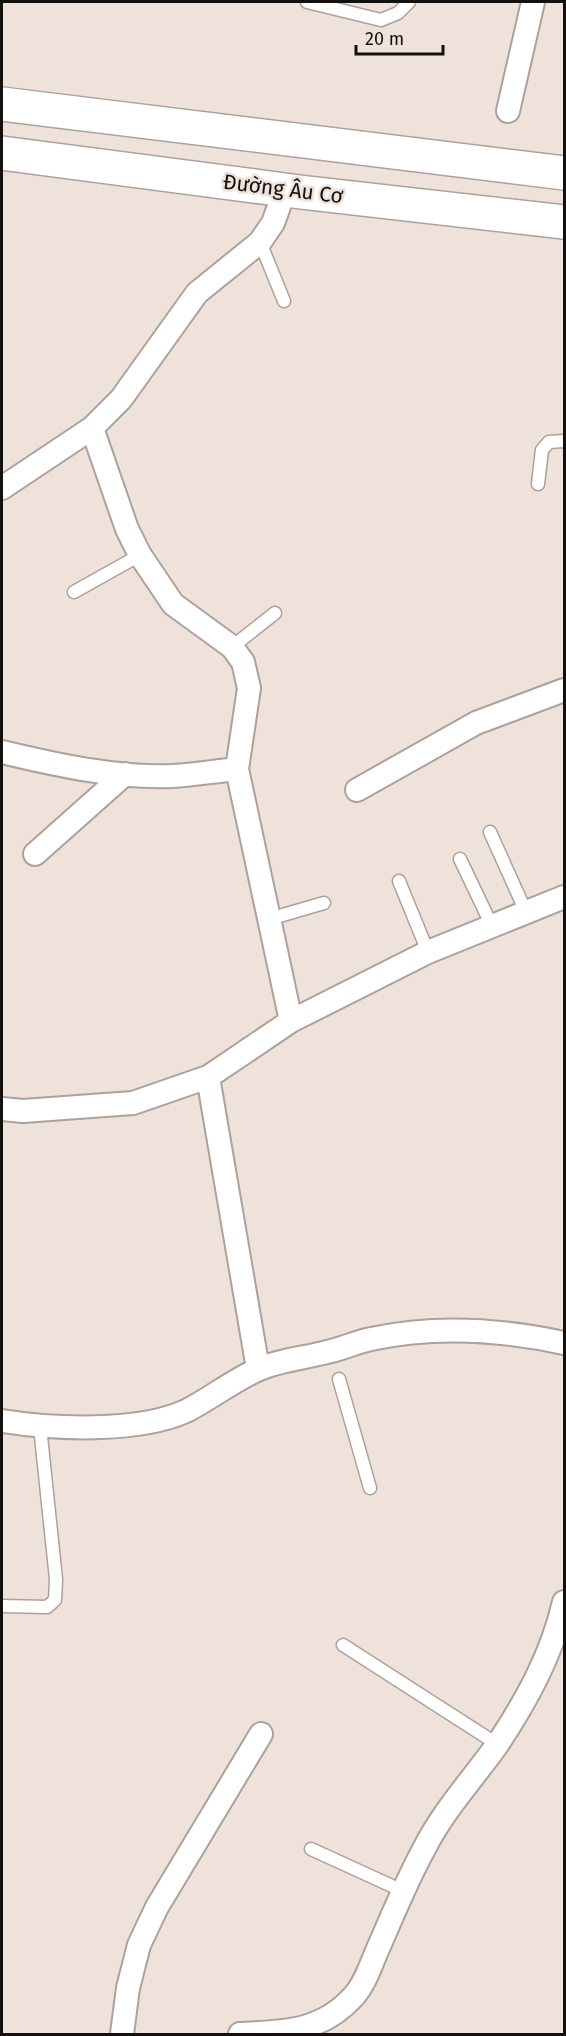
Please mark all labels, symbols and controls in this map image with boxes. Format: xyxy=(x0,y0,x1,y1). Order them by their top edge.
scale bar xyxy=(356,18,443,56)
text: 20 m xyxy=(365,28,404,50)
street label: Đường Âu Cơ xyxy=(221,169,345,209)

